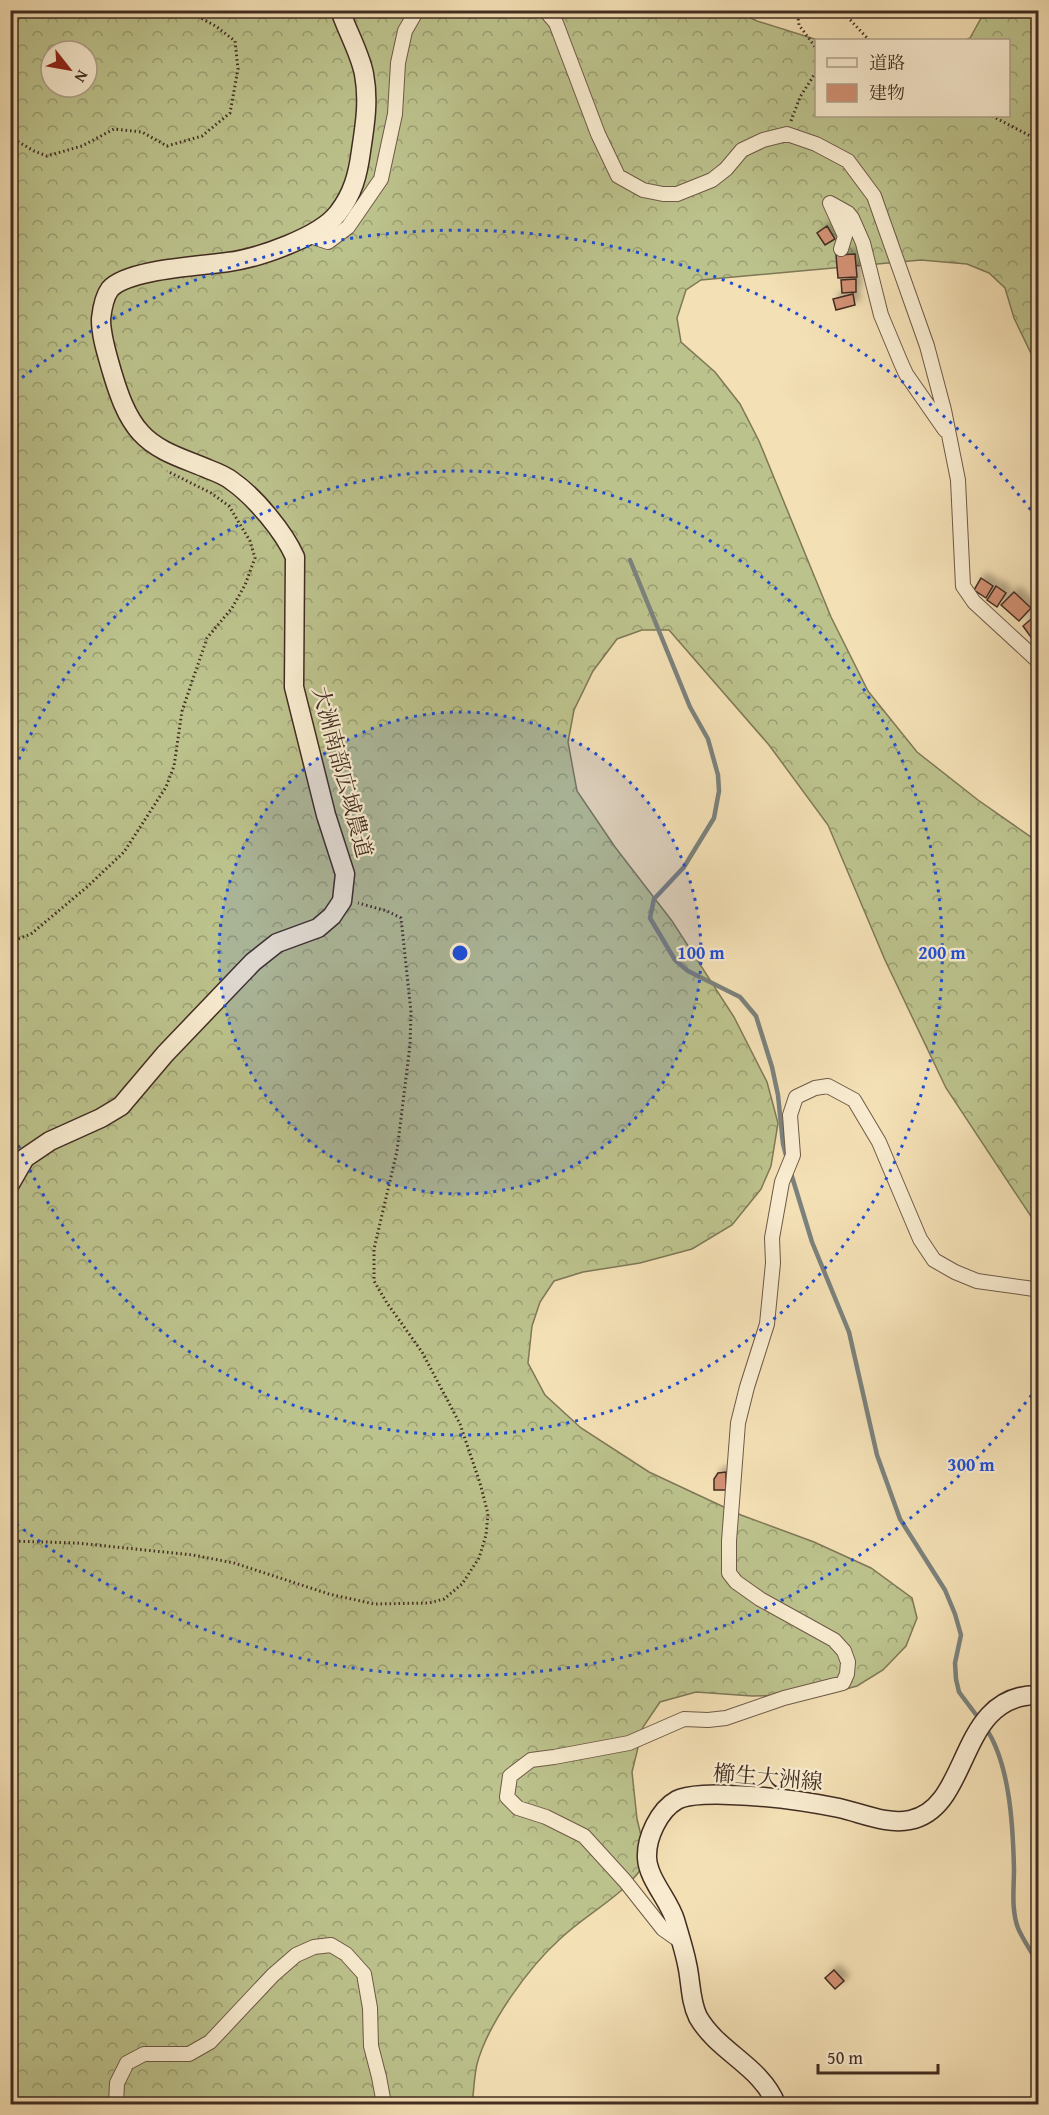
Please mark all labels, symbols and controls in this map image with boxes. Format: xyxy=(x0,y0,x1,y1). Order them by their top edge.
north arrow xyxy=(39,39,99,99)
legend xyxy=(815,39,1010,117)
text: 道路 xyxy=(869,49,905,76)
text: N xyxy=(69,66,95,88)
text: 建物 xyxy=(869,79,905,106)
street label: 大洲南部広域農道 xyxy=(305,683,381,861)
text: 100 m xyxy=(677,939,725,966)
text: 200 m xyxy=(918,939,966,966)
centre of rings xyxy=(450,943,470,963)
text: 300 m xyxy=(947,1451,995,1478)
street label: 櫛生大洲線 xyxy=(712,1756,824,1798)
scale bar xyxy=(818,2037,938,2075)
text: 50 m xyxy=(827,2044,863,2071)

